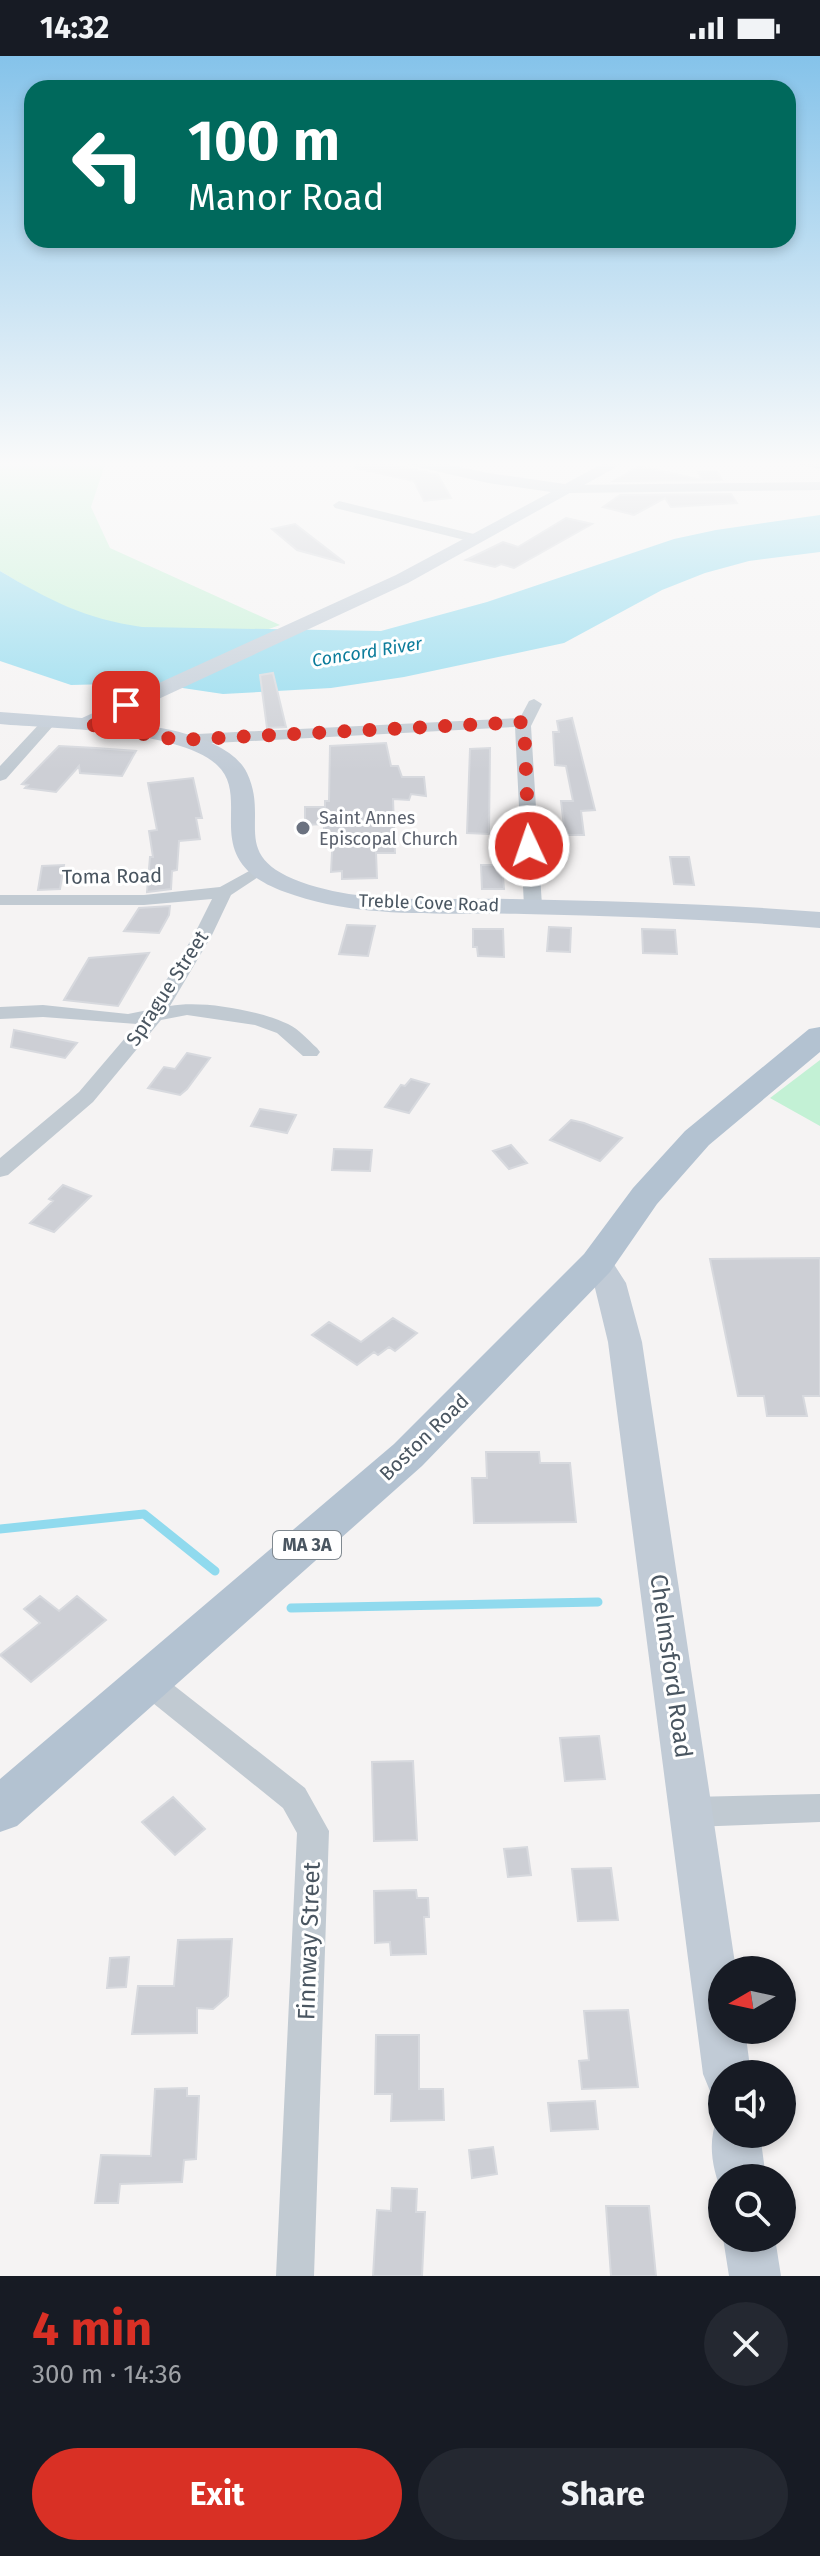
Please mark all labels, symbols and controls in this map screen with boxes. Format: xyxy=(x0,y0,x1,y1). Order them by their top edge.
text: 14:32 xyxy=(40,10,109,46)
text: 100 m xyxy=(188,108,340,175)
icon: left xyxy=(56,112,160,216)
text: Manor Road xyxy=(188,176,384,220)
water label: Concord River xyxy=(310,632,425,672)
pin xyxy=(92,671,160,739)
icon: arrive xyxy=(104,683,148,727)
position arrow xyxy=(487,804,571,888)
place label: Saint Annes Episcopal Church xyxy=(319,807,458,850)
marker: Saint Annes Episcopal Church xyxy=(294,819,312,837)
street label: Toma Road xyxy=(62,863,162,889)
street label: Treble Cove Road xyxy=(358,890,500,916)
street label: Sprague Street xyxy=(121,925,214,1050)
street label: Boston Road xyxy=(374,1388,474,1486)
road number: MA 3A xyxy=(273,1531,341,1559)
street label: Chelmsford Road xyxy=(644,1572,698,1760)
street label: Finnway Street xyxy=(292,1861,326,2021)
north arrow xyxy=(708,1956,796,2044)
map controls xyxy=(708,1956,796,2252)
button: sound xyxy=(708,2060,796,2148)
button: search xyxy=(708,2164,796,2252)
text: 4 min xyxy=(32,2300,152,2358)
button: close xyxy=(704,2302,788,2386)
text: 300 m · 14:36 xyxy=(32,2359,182,2390)
button: Exit xyxy=(32,2448,402,2540)
button: Share xyxy=(418,2448,788,2540)

